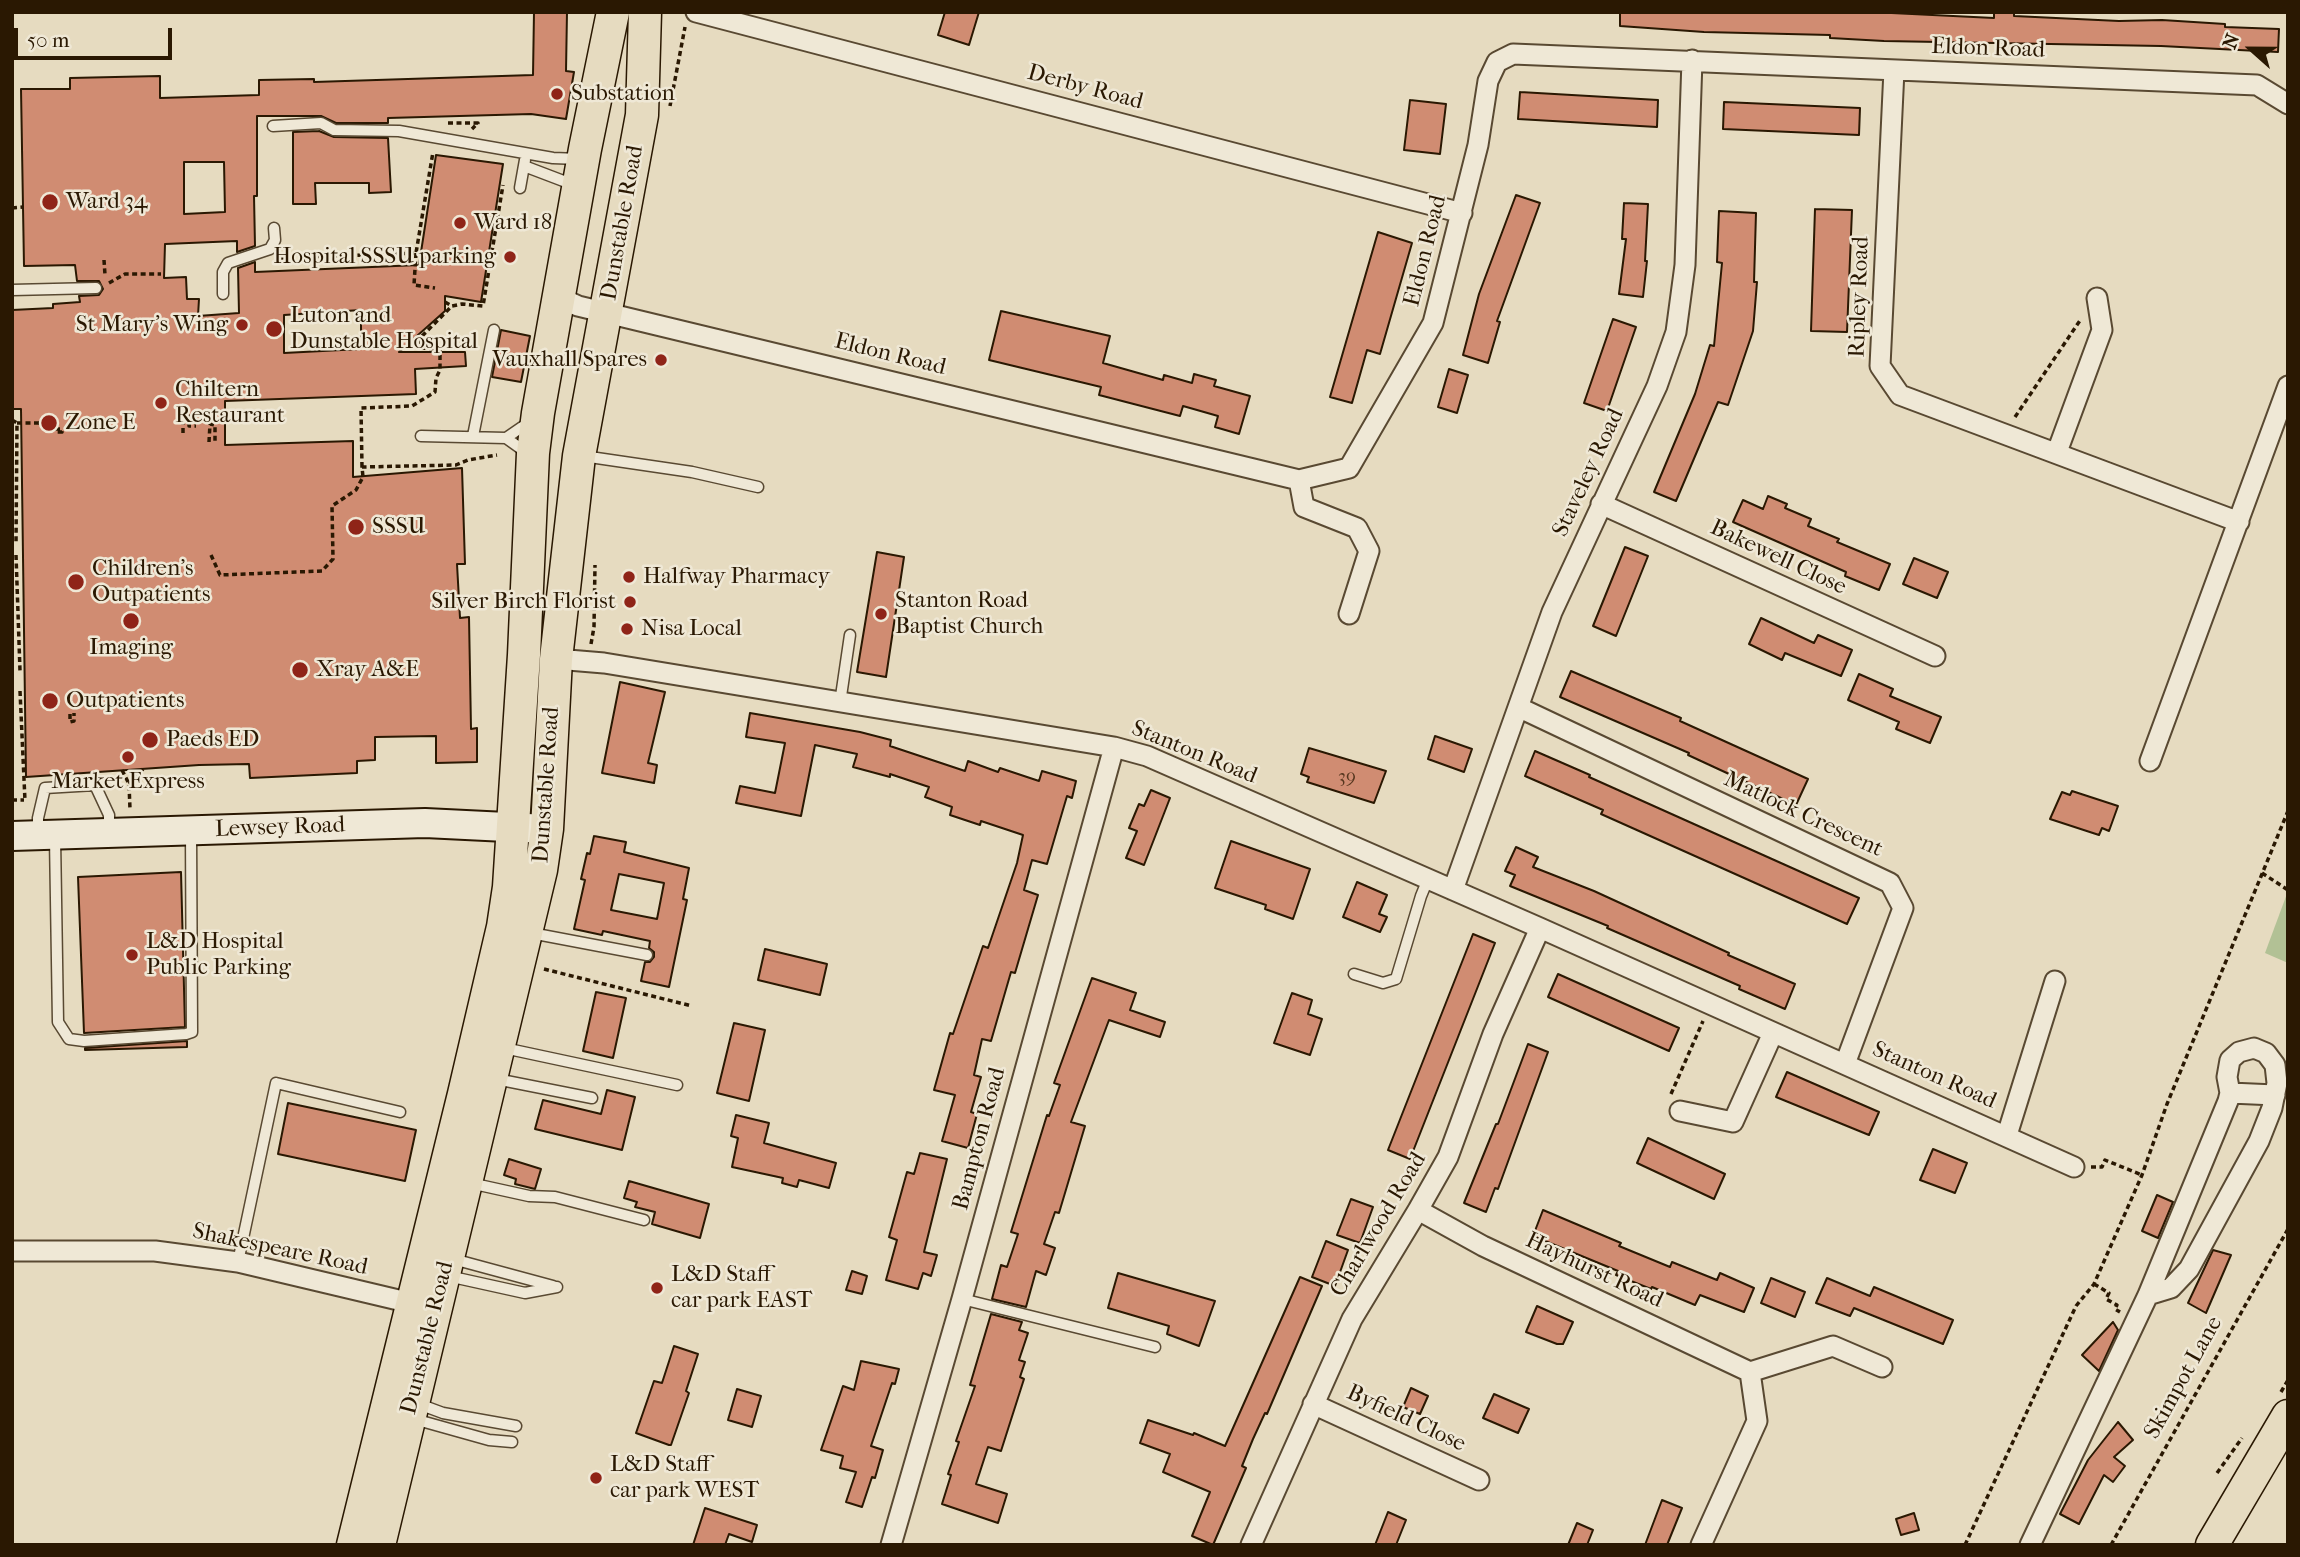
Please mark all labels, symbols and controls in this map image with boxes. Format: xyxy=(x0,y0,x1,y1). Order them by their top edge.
scale bar xyxy=(18,14,175,58)
north arrow xyxy=(2216,14,2286,84)
text: 50 m xyxy=(27,28,70,52)
text: N xyxy=(2219,31,2244,52)
street label: Eldon Road xyxy=(1931,33,2045,65)
street label: Derby Road xyxy=(1024,59,1146,117)
place label: Substation xyxy=(571,80,675,108)
marker: Substation xyxy=(549,86,565,102)
street label: Dunstable Road xyxy=(596,143,650,303)
place label: Ward 34 xyxy=(66,188,148,216)
marker: Ward 34 xyxy=(40,192,60,212)
street label: Eldon Road xyxy=(1399,192,1453,310)
place label: Ward 18 xyxy=(474,209,552,237)
marker: Ward 18 xyxy=(452,215,468,231)
street label: Ripley Road xyxy=(1844,236,1876,358)
place label: Hospital SSSU parking xyxy=(273,243,496,271)
marker: Hospital SSSU parking xyxy=(502,249,518,265)
place label: Luton and Dunstable Hospital xyxy=(290,302,478,356)
place label: St Mary's Wing xyxy=(76,311,228,339)
marker: St Mary's Wing xyxy=(234,317,250,333)
marker: Luton and Dunstable Hospital xyxy=(264,319,284,339)
street label: Eldon Road xyxy=(831,328,949,382)
place label: Vauxhall Spares xyxy=(492,346,647,374)
marker: Vauxhall Spares xyxy=(653,352,669,368)
place label: Chiltern Restaurant xyxy=(175,376,285,430)
marker: Chiltern Restaurant xyxy=(153,395,169,411)
street label: Staveley Road xyxy=(1547,405,1631,541)
place label: Zone E xyxy=(65,409,136,437)
marker: Zone E xyxy=(39,413,59,433)
place label: SSSU xyxy=(372,513,426,541)
street label: Bakewell Close xyxy=(1706,514,1850,602)
marker: SSSU xyxy=(346,517,366,537)
place label: Children's Outpatients xyxy=(92,555,211,609)
place label: Halfway Pharmacy xyxy=(643,563,830,591)
marker: Halfway Pharmacy xyxy=(621,569,637,585)
marker: Children's Outpatients xyxy=(66,572,86,592)
place label: Stanton Road Baptist Church xyxy=(895,587,1043,641)
place label: Silver Birch Florist xyxy=(431,588,616,616)
marker: Silver Birch Florist xyxy=(622,594,638,610)
marker: Stanton Road Baptist Church xyxy=(873,606,889,622)
marker: Imaging xyxy=(121,611,141,631)
place label: Nisa Local xyxy=(641,615,742,643)
marker: Nisa Local xyxy=(619,621,635,637)
place label: Imaging xyxy=(89,634,173,662)
place label: Xray A&E xyxy=(316,656,419,684)
marker: Xray A&E xyxy=(290,660,310,680)
place label: Outpatients xyxy=(66,687,185,715)
marker: Outpatients xyxy=(40,691,60,711)
street label: Dunstable Road xyxy=(528,706,566,864)
street label: Stanton Road xyxy=(1127,715,1261,791)
place label: Paeds ED xyxy=(166,726,259,754)
marker: Paeds ED xyxy=(140,730,160,750)
marker: Market Express xyxy=(120,749,136,765)
house number: 39 xyxy=(1338,766,1356,788)
street label: Matlock Crescent xyxy=(1719,766,1887,864)
place label: Market Express xyxy=(51,768,205,796)
street label: Lewsey Road xyxy=(214,812,346,844)
place label: L&D Hospital Public Parking xyxy=(146,928,291,982)
marker: L&D Hospital Public Parking xyxy=(124,947,140,963)
street label: Stanton Road xyxy=(1868,1036,2000,1116)
street label: Bampton Road xyxy=(948,1065,1012,1213)
street label: Charlwood Road xyxy=(1325,1148,1433,1302)
street label: Shakespeare Road xyxy=(190,1218,370,1282)
street label: Hayhurst Road xyxy=(1521,1227,1667,1315)
street label: Dunstable Road xyxy=(396,1259,460,1417)
place label: L&D Staff car park EAST xyxy=(671,1261,812,1315)
marker: L&D Staff car park EAST xyxy=(649,1280,665,1296)
street label: Skimpot Lane xyxy=(2139,1312,2229,1444)
street label: Byfield Close xyxy=(1342,1379,1470,1459)
place label: L&D Staff car park WEST xyxy=(610,1451,759,1505)
marker: L&D Staff car park WEST xyxy=(588,1470,604,1486)

